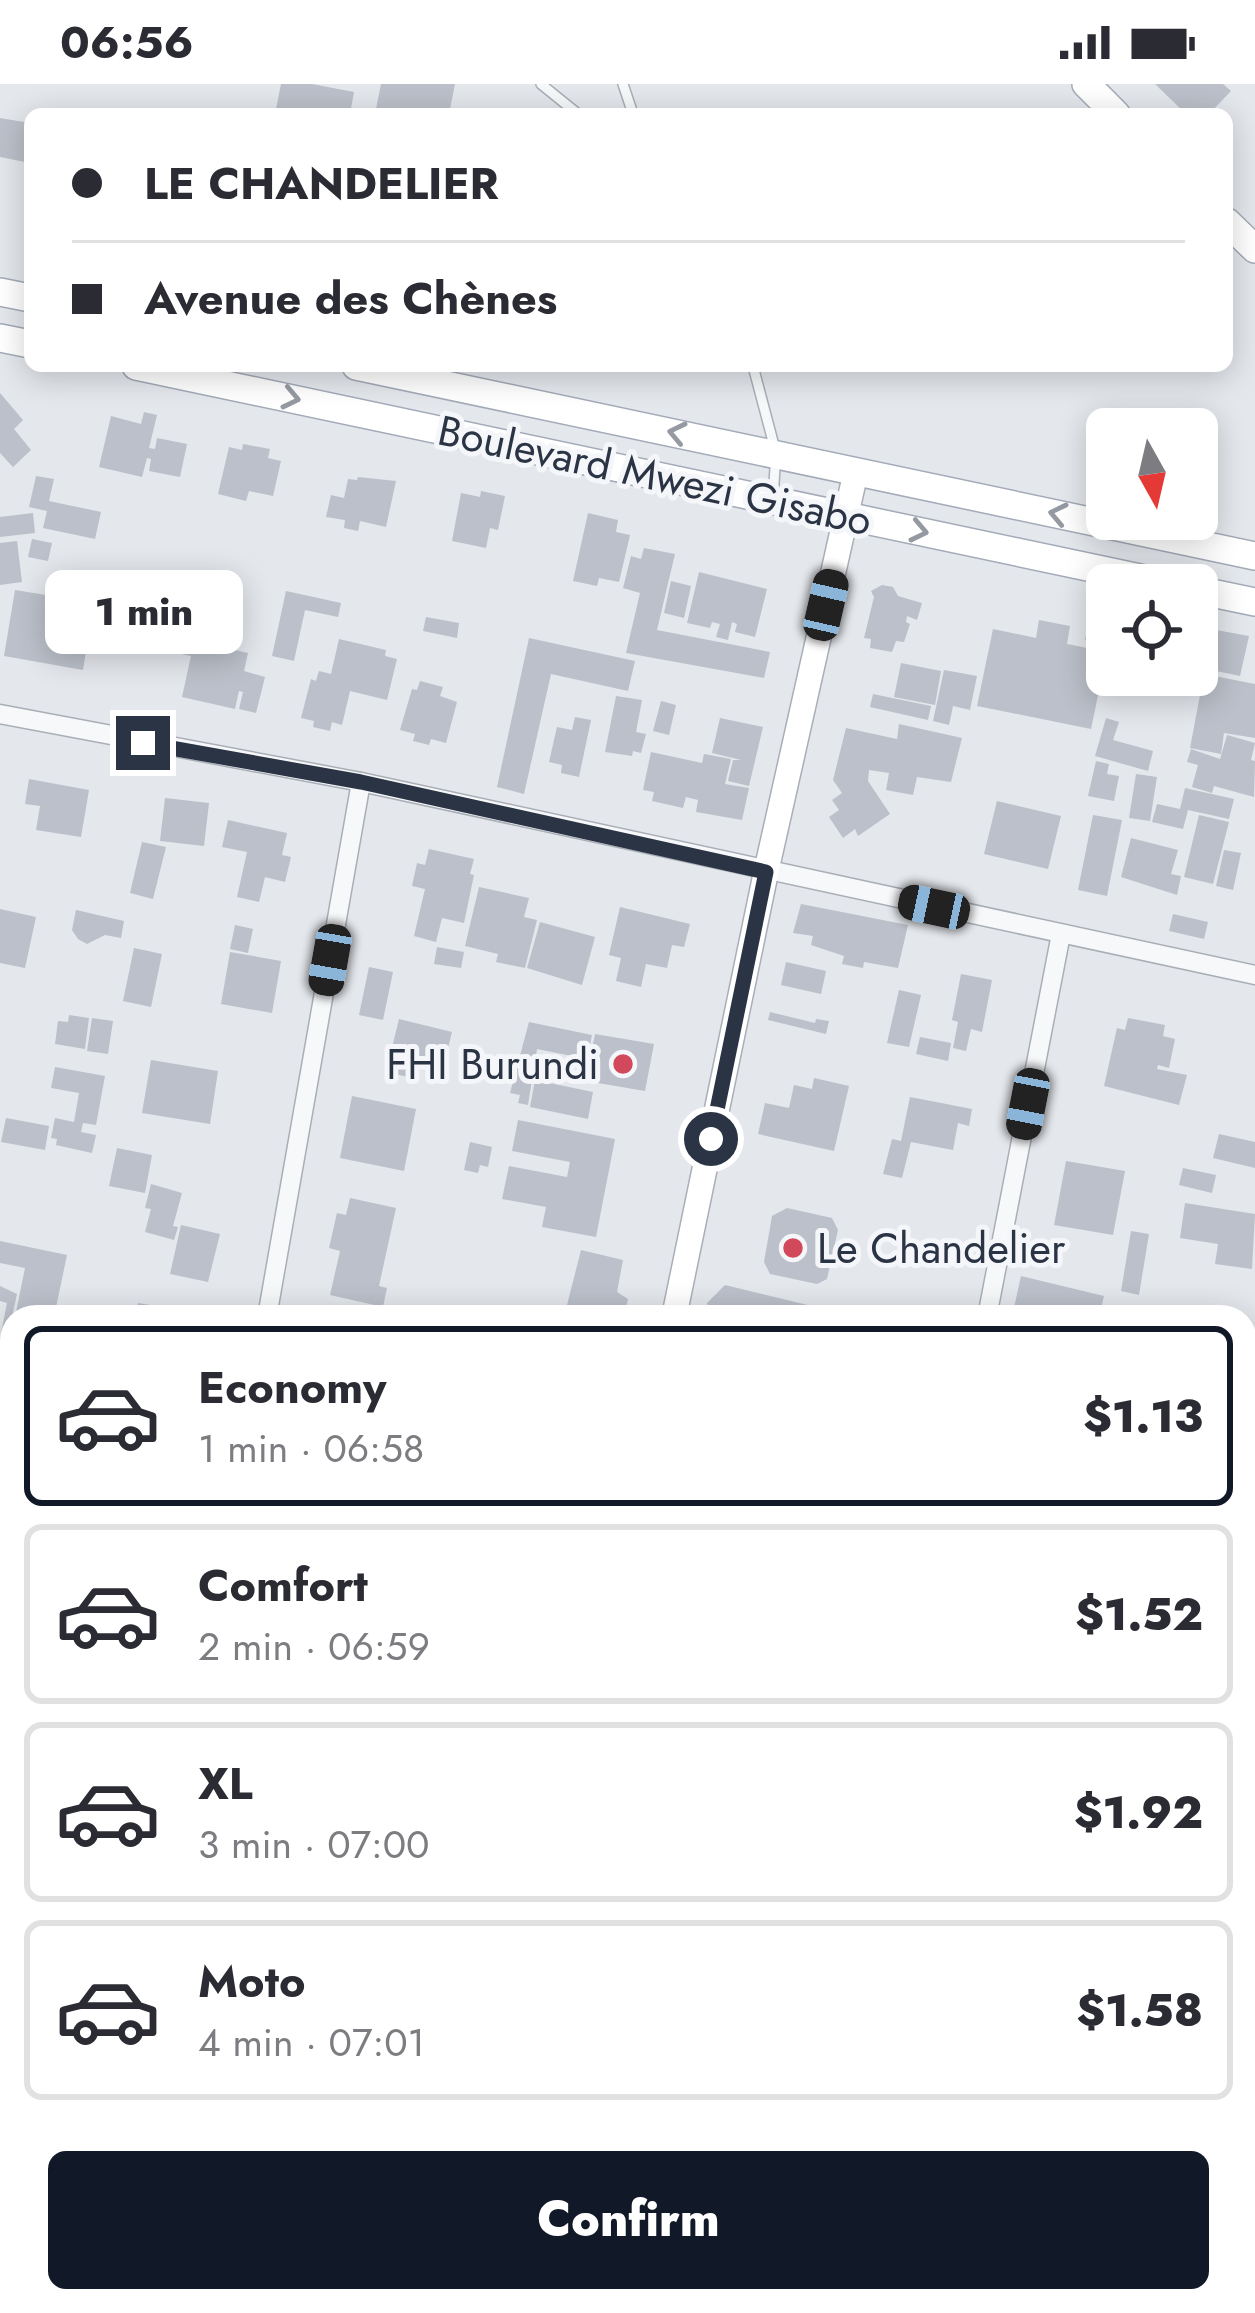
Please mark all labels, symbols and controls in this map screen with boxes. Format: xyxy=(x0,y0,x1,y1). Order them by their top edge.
text: 06:56 xyxy=(60,10,194,75)
text: LE CHANDELIER xyxy=(144,151,499,216)
text: Avenue des Chènes xyxy=(144,266,557,331)
one-way arrow xyxy=(281,384,301,410)
street label: Boulevard Mwezi Gisabo xyxy=(432,400,877,551)
north arrow xyxy=(1086,408,1218,540)
map controls xyxy=(1086,408,1218,696)
one-way arrow xyxy=(667,421,687,447)
one-way arrow xyxy=(1049,503,1069,528)
one-way arrow xyxy=(909,518,929,543)
button: locate xyxy=(1086,564,1218,696)
car xyxy=(800,566,852,644)
callout: 1 min xyxy=(44,569,242,653)
text: 1 min xyxy=(95,583,193,640)
route end xyxy=(116,716,170,770)
car xyxy=(895,882,973,932)
car xyxy=(306,921,354,999)
place label: FHI Burundi xyxy=(386,1034,599,1095)
marker: FHI Burundi xyxy=(610,1051,636,1077)
car xyxy=(1003,1065,1053,1143)
route start xyxy=(684,1112,738,1166)
place label: Le Chandelier xyxy=(817,1218,1066,1279)
marker: Le Chandelier xyxy=(780,1235,806,1261)
text: Economy xyxy=(198,1355,386,1420)
icon: car xyxy=(54,1362,162,1470)
text: $1.13 xyxy=(1083,1384,1203,1449)
text: 1 min · 06:58 xyxy=(198,1420,424,1477)
text: Comfort xyxy=(198,1553,368,1618)
icon: car xyxy=(54,1560,162,1668)
text: $1.52 xyxy=(1075,1582,1203,1647)
text: 2 min · 06:59 xyxy=(198,1618,430,1675)
text: XL xyxy=(198,1751,253,1816)
icon: car xyxy=(54,1758,162,1866)
text: $1.92 xyxy=(1074,1780,1203,1845)
text: 3 min · 07:00 xyxy=(198,1816,430,1873)
text: Moto xyxy=(198,1949,306,2014)
icon: car xyxy=(54,1956,162,2064)
text: $1.58 xyxy=(1077,1978,1203,2043)
text: 4 min · 07:01 xyxy=(198,2014,425,2071)
button: Confirm xyxy=(48,2151,1209,2289)

